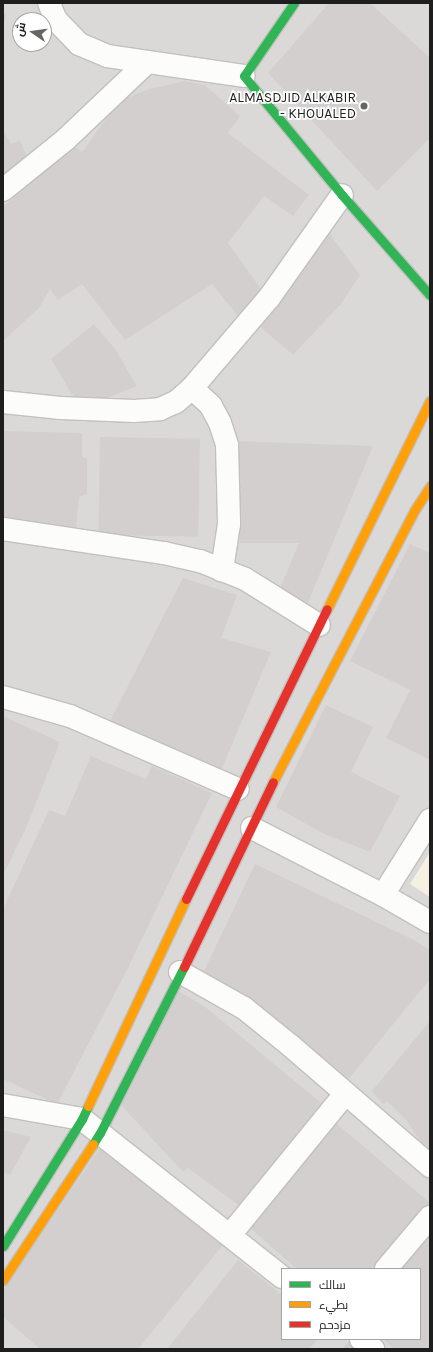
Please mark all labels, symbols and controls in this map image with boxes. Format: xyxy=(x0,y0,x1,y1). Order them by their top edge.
north arrow xyxy=(12,12,52,52)
text: ش xyxy=(13,21,29,38)
place label: ALMASDJID ALKABIR - KHOUALED xyxy=(229,90,356,122)
marker: ALMASDJID ALKABIR - KHOUALED xyxy=(359,101,369,111)
legend xyxy=(281,1268,421,1340)
text: سالك xyxy=(319,1278,346,1292)
text: بطيء xyxy=(319,1298,348,1312)
text: مزدحم xyxy=(319,1318,351,1332)

